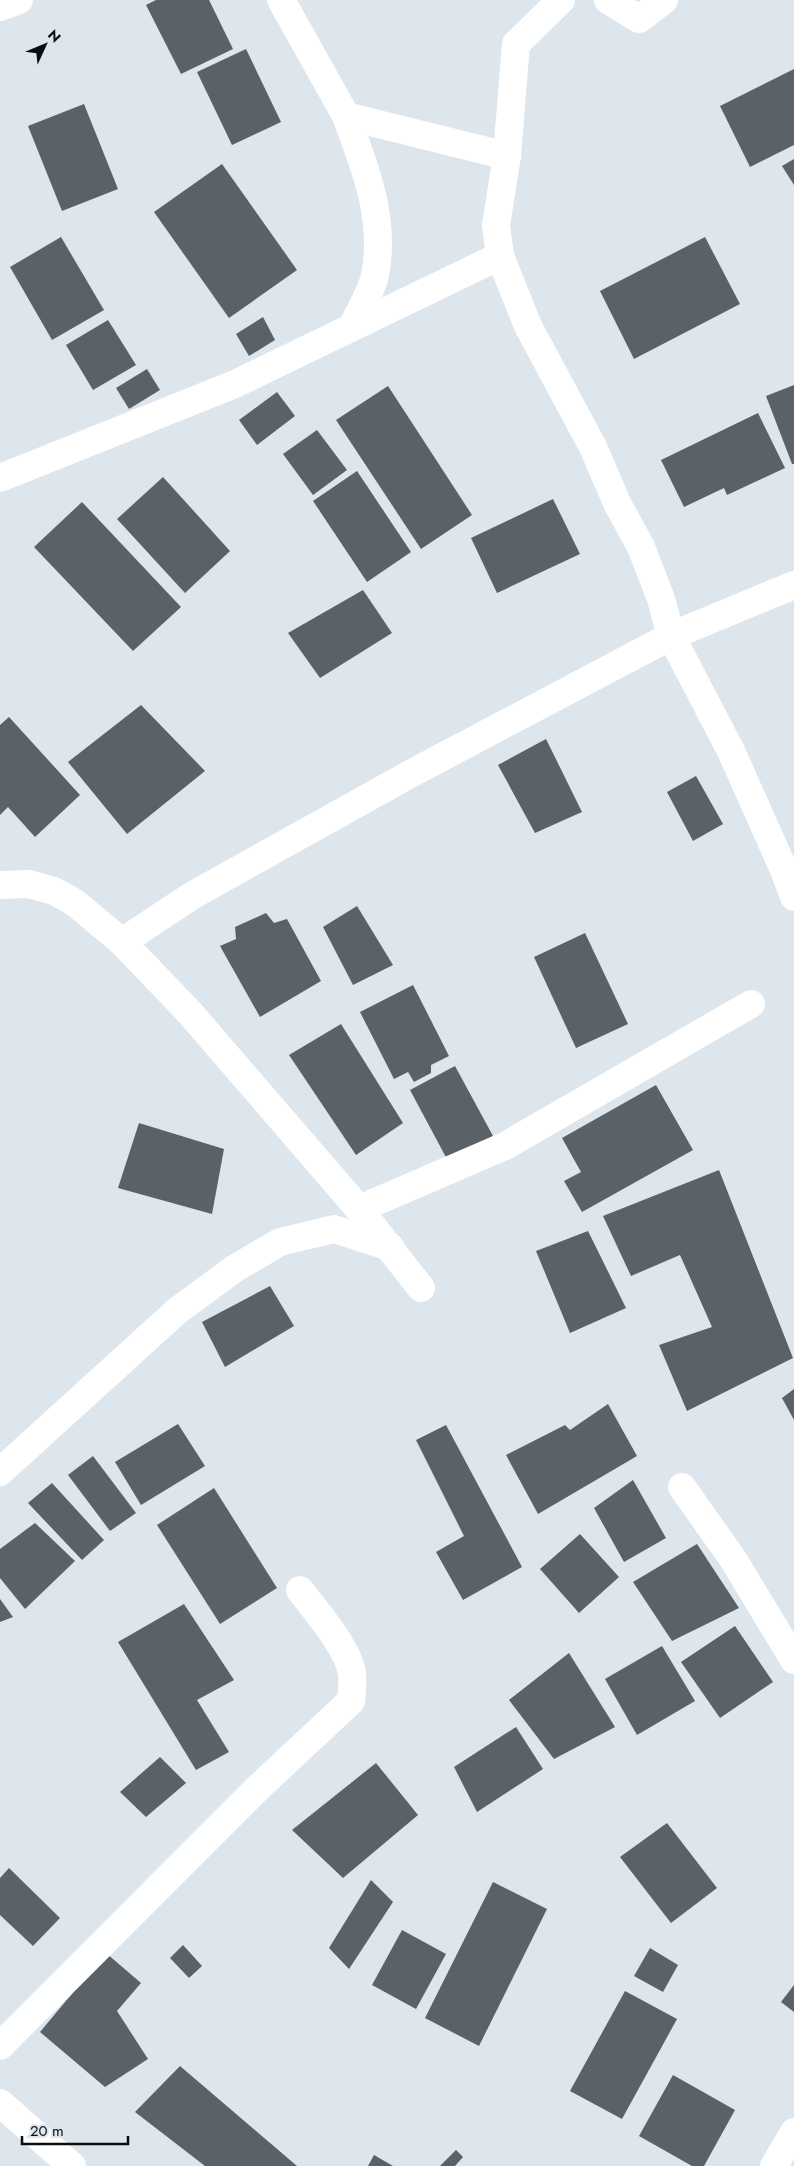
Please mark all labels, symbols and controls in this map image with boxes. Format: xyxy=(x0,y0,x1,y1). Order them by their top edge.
north arrow xyxy=(20,20,70,70)
text: N xyxy=(43,25,65,47)
scale bar xyxy=(22,2114,129,2146)
text: 20 m xyxy=(30,2120,64,2142)

